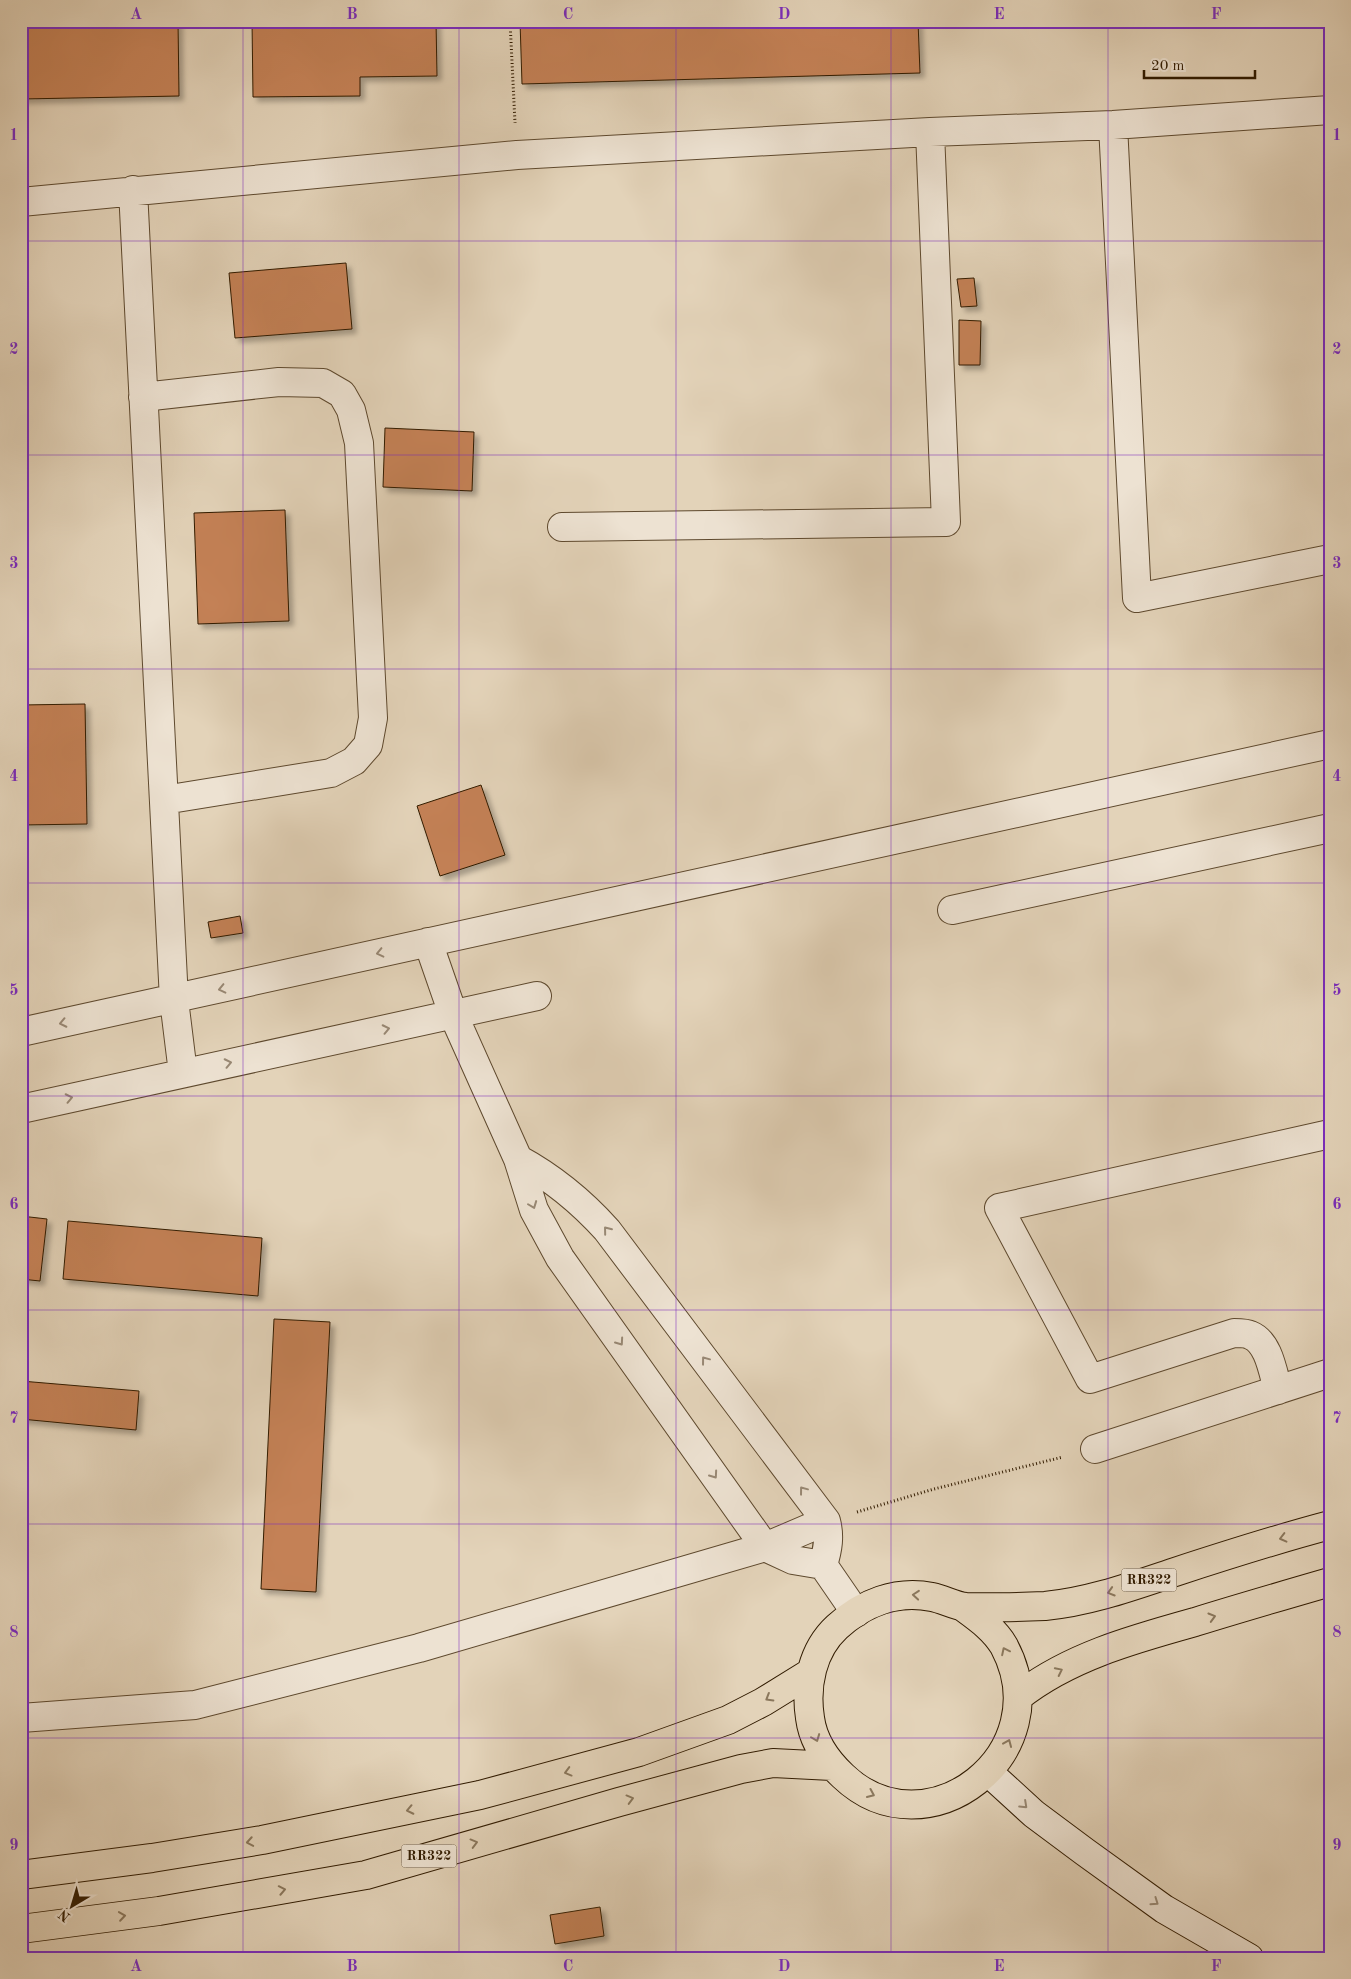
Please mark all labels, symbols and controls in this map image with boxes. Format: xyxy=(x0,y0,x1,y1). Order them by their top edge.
text: A xyxy=(130,7,142,23)
text: B xyxy=(346,7,358,23)
text: C xyxy=(563,7,573,23)
text: D xyxy=(778,7,790,23)
text: E xyxy=(993,7,1005,23)
text: F xyxy=(1211,7,1222,23)
scale bar xyxy=(1144,48,1255,80)
text: 20 m xyxy=(1151,59,1185,74)
text: 1 xyxy=(9,128,19,144)
text: 1 xyxy=(1332,128,1342,144)
text: 2 xyxy=(9,342,19,358)
text: 2 xyxy=(1332,342,1342,358)
text: 3 xyxy=(9,556,19,572)
text: 3 xyxy=(1332,556,1342,572)
text: 4 xyxy=(9,769,19,785)
text: 4 xyxy=(1332,769,1342,785)
one-way arrow xyxy=(376,947,385,958)
text: 5 xyxy=(9,983,19,999)
one-way arrow xyxy=(217,983,226,994)
text: 5 xyxy=(1332,983,1342,999)
one-way arrow xyxy=(58,1017,67,1028)
one-way arrow xyxy=(382,1024,391,1035)
one-way arrow xyxy=(223,1059,232,1069)
one-way arrow xyxy=(64,1094,73,1104)
text: 6 xyxy=(9,1197,19,1213)
text: 6 xyxy=(1332,1197,1342,1213)
one-way arrow xyxy=(527,1201,537,1209)
one-way arrow xyxy=(604,1227,613,1236)
one-way arrow xyxy=(614,1336,623,1346)
one-way arrow xyxy=(702,1356,711,1366)
text: 7 xyxy=(9,1411,19,1427)
text: 7 xyxy=(1332,1411,1342,1427)
one-way arrow xyxy=(708,1469,717,1479)
one-way arrow xyxy=(800,1486,809,1496)
one-way arrow xyxy=(1279,1532,1287,1542)
road number: RR322 xyxy=(1122,1568,1176,1592)
one-way arrow xyxy=(1107,1587,1116,1597)
one-way arrow xyxy=(912,1590,920,1601)
one-way arrow xyxy=(1207,1612,1215,1622)
text: 8 xyxy=(9,1625,19,1641)
text: 8 xyxy=(1332,1625,1342,1641)
one-way arrow xyxy=(1001,1647,1011,1656)
one-way arrow xyxy=(1054,1667,1063,1677)
one-way arrow xyxy=(765,1692,774,1702)
one-way arrow xyxy=(810,1733,820,1742)
one-way arrow xyxy=(1001,1739,1012,1748)
one-way arrow xyxy=(563,1766,572,1777)
one-way arrow xyxy=(866,1787,875,1798)
one-way arrow xyxy=(625,1794,634,1804)
one-way arrow xyxy=(1018,1799,1027,1808)
one-way arrow xyxy=(405,1804,414,1815)
one-way arrow xyxy=(246,1836,254,1847)
text: 9 xyxy=(9,1838,19,1854)
one-way arrow xyxy=(469,1838,478,1849)
text: 9 xyxy=(1332,1838,1342,1854)
road number: RR322 xyxy=(402,1844,456,1868)
north arrow xyxy=(48,1882,98,1932)
one-way arrow xyxy=(278,1886,287,1896)
one-way arrow xyxy=(1149,1896,1158,1905)
text: N xyxy=(56,1906,73,1924)
one-way arrow xyxy=(118,1911,126,1922)
text: A xyxy=(130,1959,142,1975)
text: B xyxy=(346,1959,358,1975)
text: C xyxy=(563,1959,573,1975)
text: D xyxy=(778,1959,790,1975)
text: E xyxy=(993,1959,1005,1975)
text: F xyxy=(1211,1959,1222,1975)

